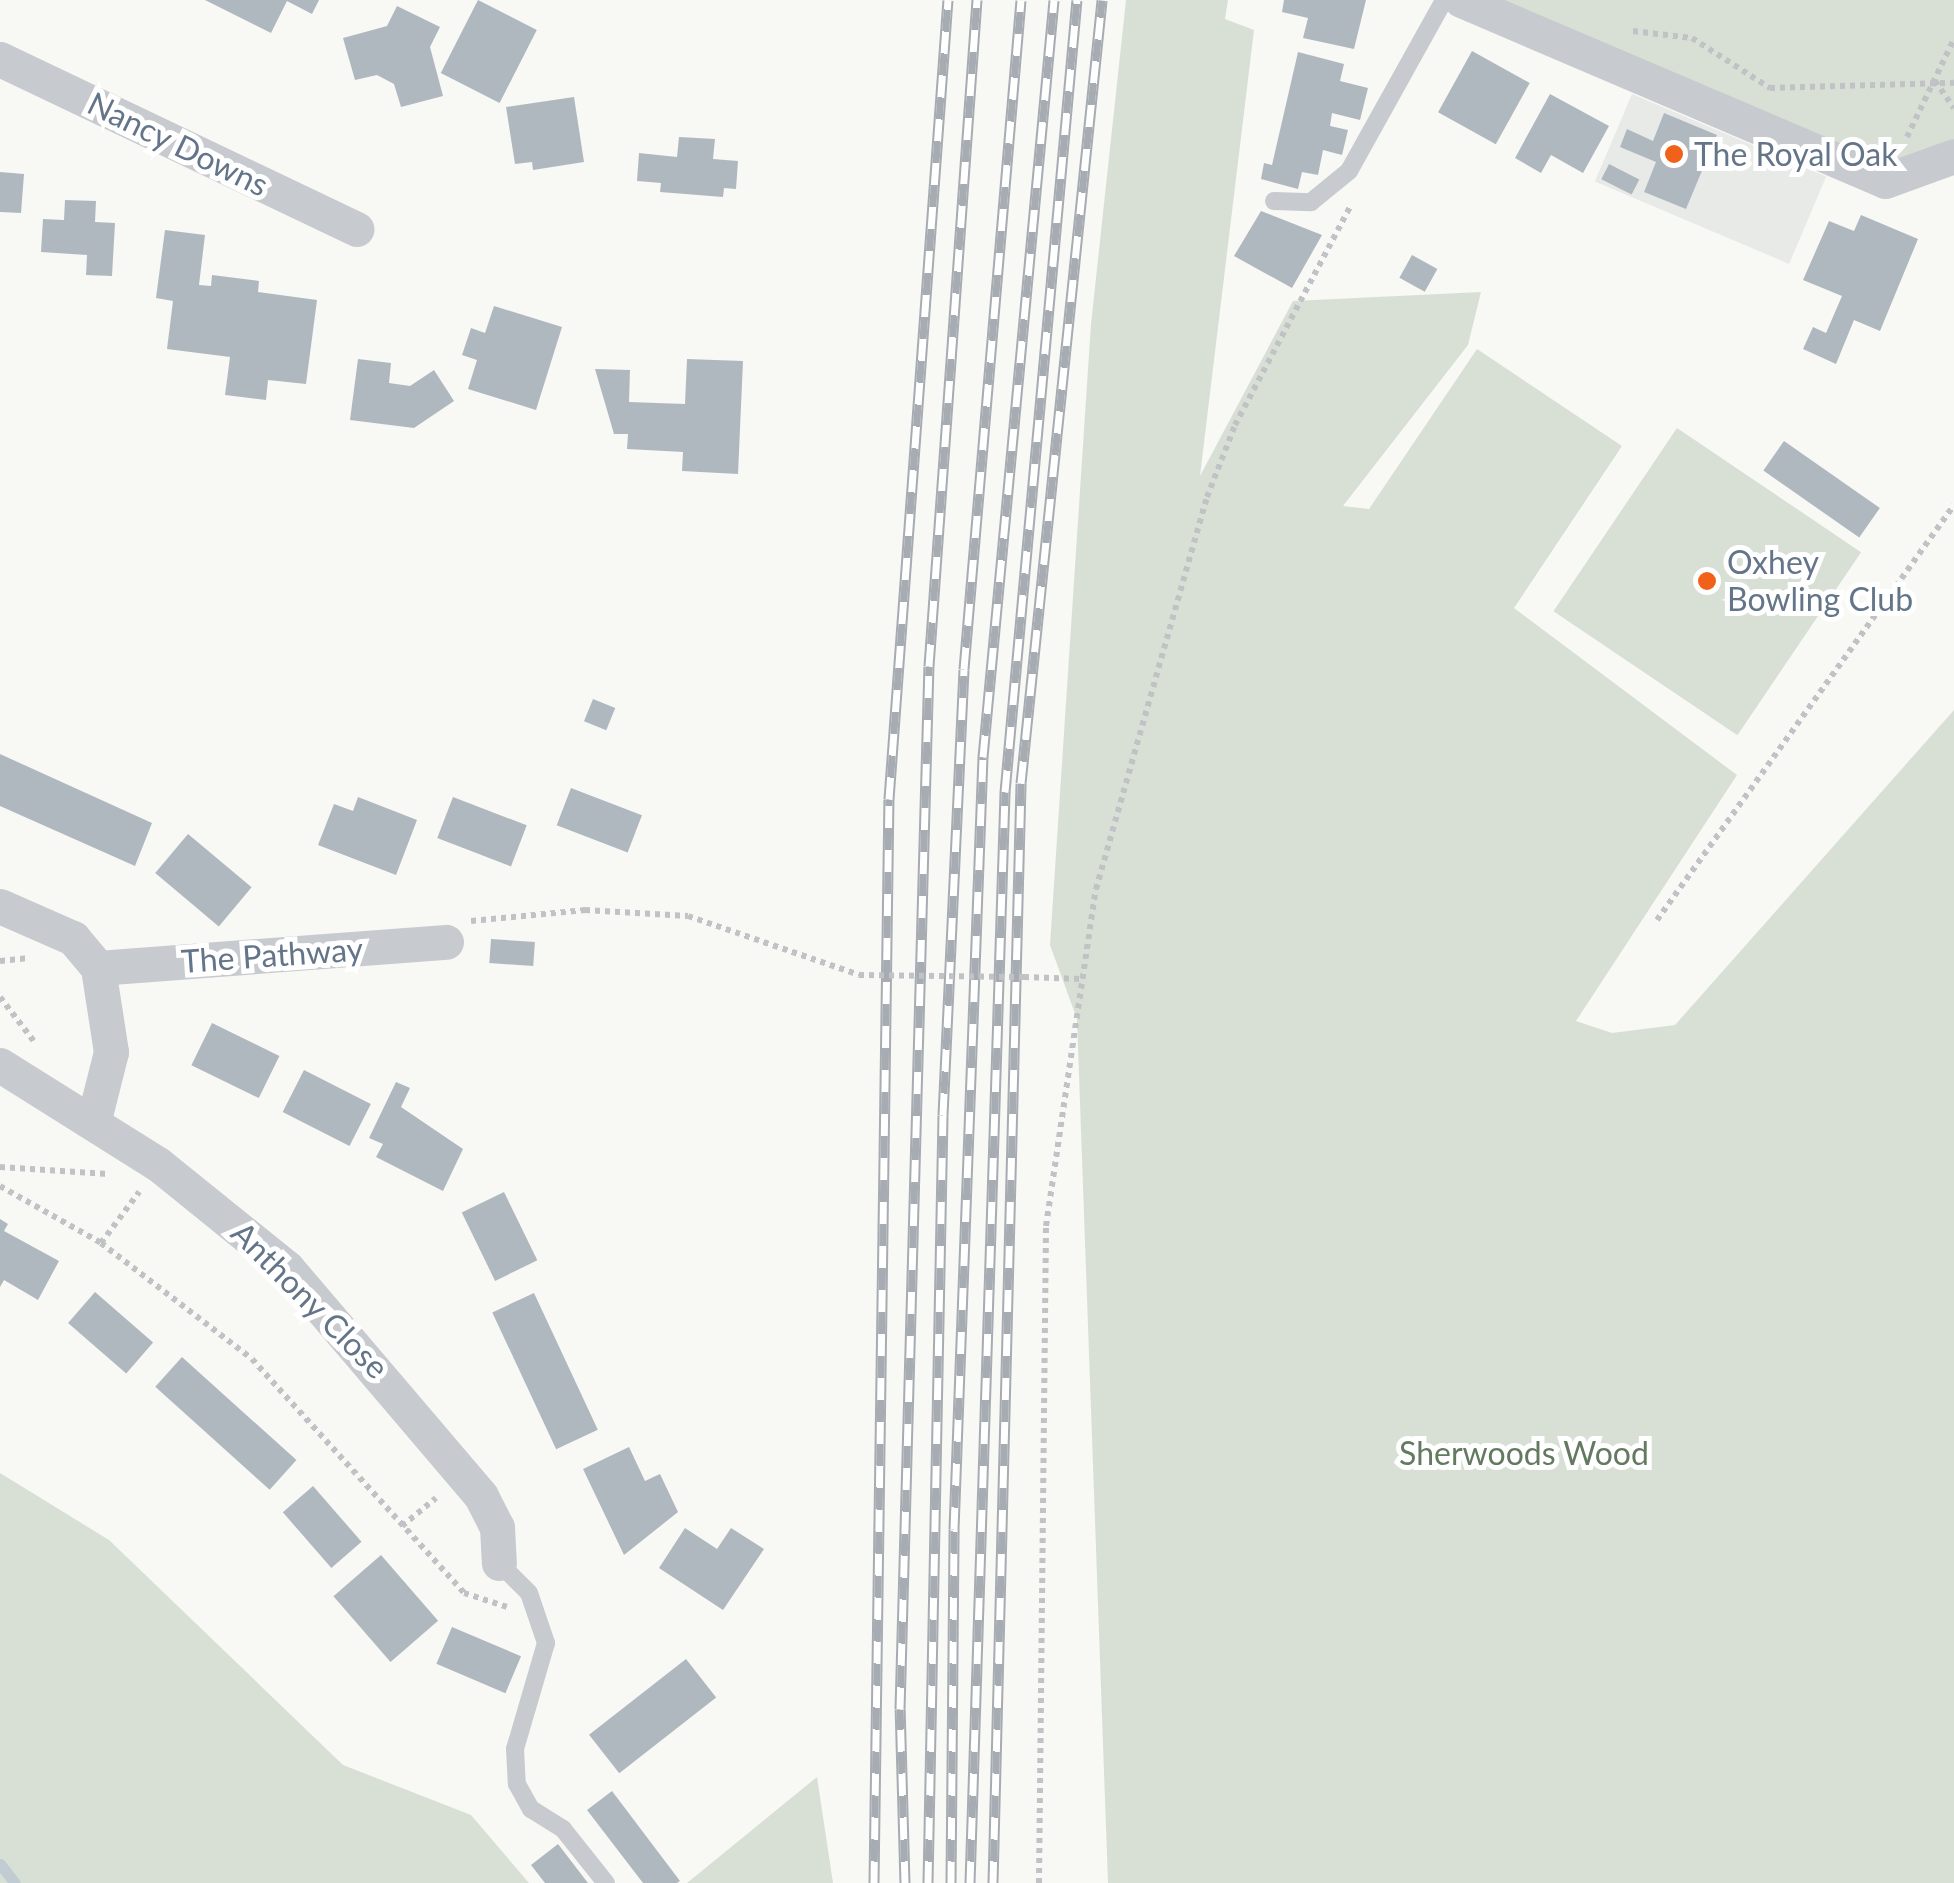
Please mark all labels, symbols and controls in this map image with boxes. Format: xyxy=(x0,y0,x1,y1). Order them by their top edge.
street label: Nancy Downs xyxy=(81,84,275,204)
place label: The Royal Oak xyxy=(1694,135,1897,173)
marker: The Royal Oak xyxy=(1663,143,1685,165)
place label: Oxhey Bowling Club xyxy=(1727,544,1913,619)
marker: Oxhey Bowling Club xyxy=(1696,570,1718,592)
street label: The Pathway xyxy=(180,929,364,981)
street label: Anthony Close xyxy=(223,1213,397,1387)
park label: Sherwoods Wood xyxy=(1399,1434,1649,1472)

